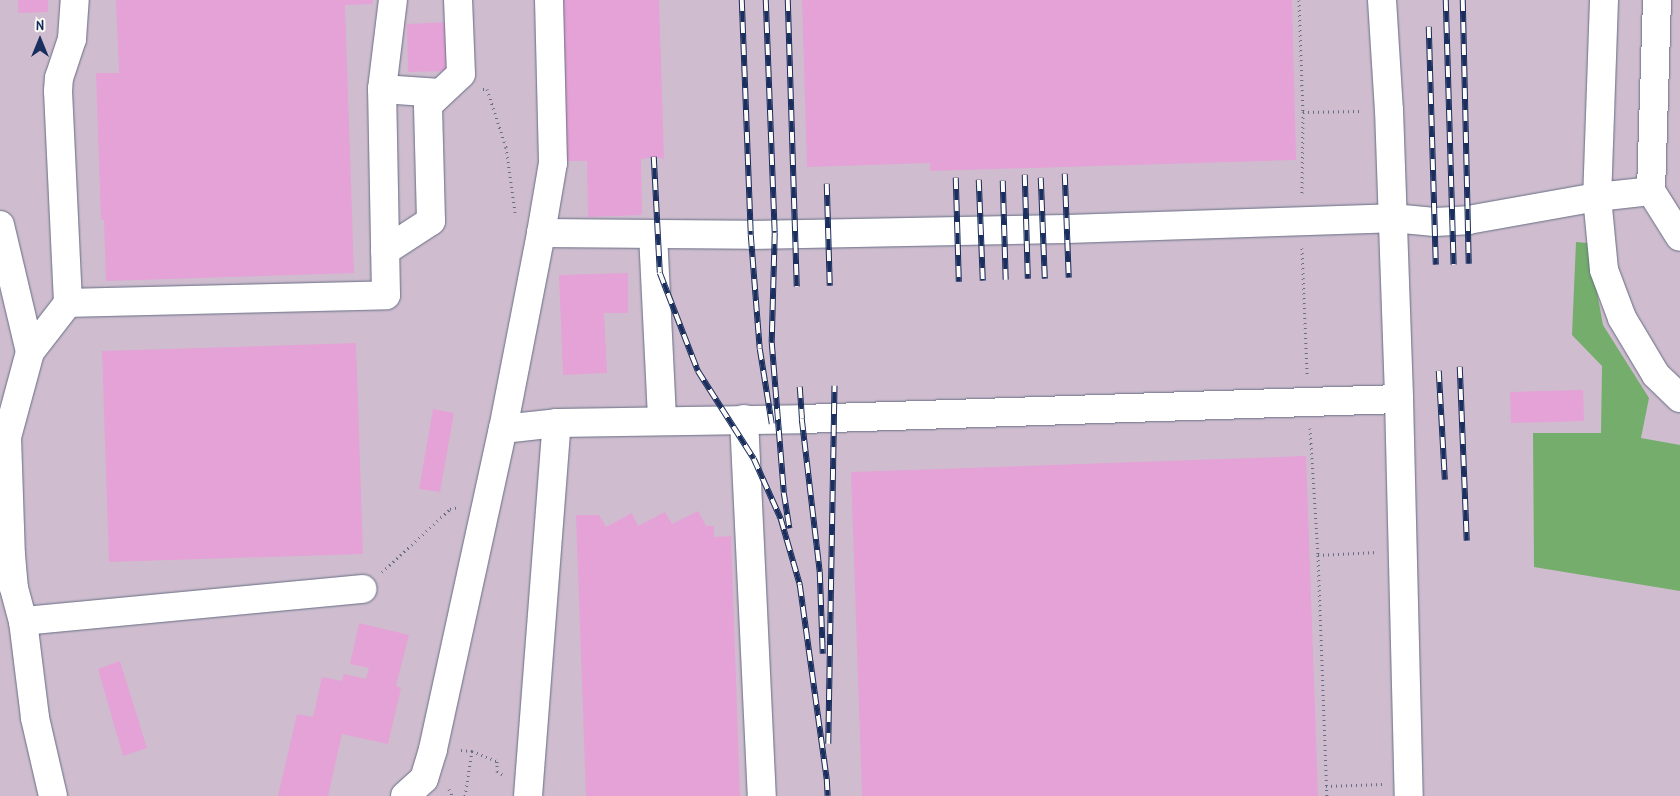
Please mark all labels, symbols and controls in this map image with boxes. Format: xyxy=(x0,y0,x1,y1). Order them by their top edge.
north arrow xyxy=(15,15,65,65)
text: N xyxy=(36,15,44,34)

